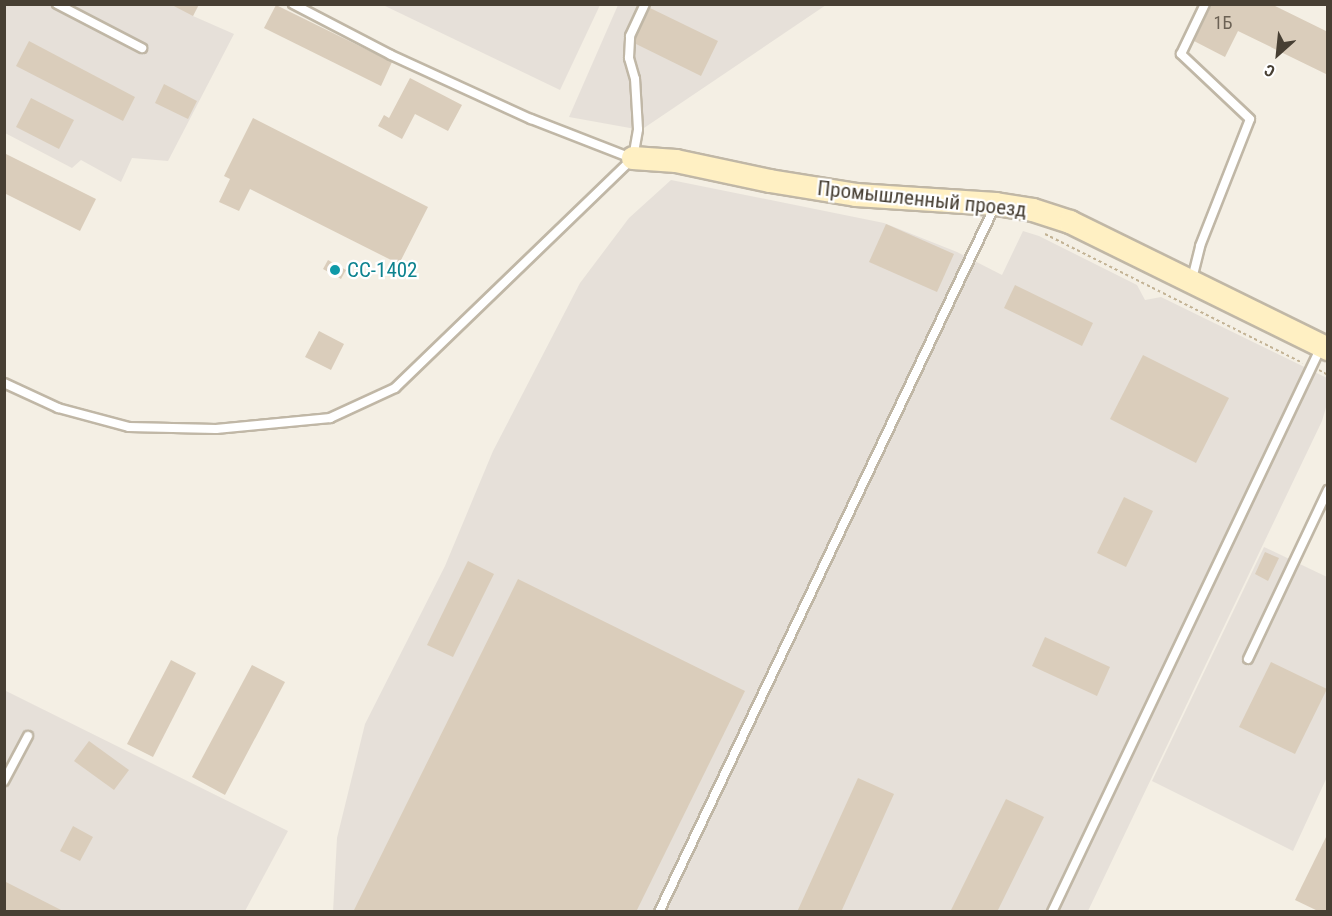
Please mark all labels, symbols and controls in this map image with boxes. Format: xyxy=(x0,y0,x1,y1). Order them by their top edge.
house number: 1Б xyxy=(1214,12,1232,34)
north arrow xyxy=(1248,24,1308,84)
text: С xyxy=(1261,60,1278,81)
street label: Промышленный проезд xyxy=(816,175,1028,223)
place label: СС-1402 xyxy=(347,257,417,283)
marker: СС-1402 xyxy=(328,263,342,277)

